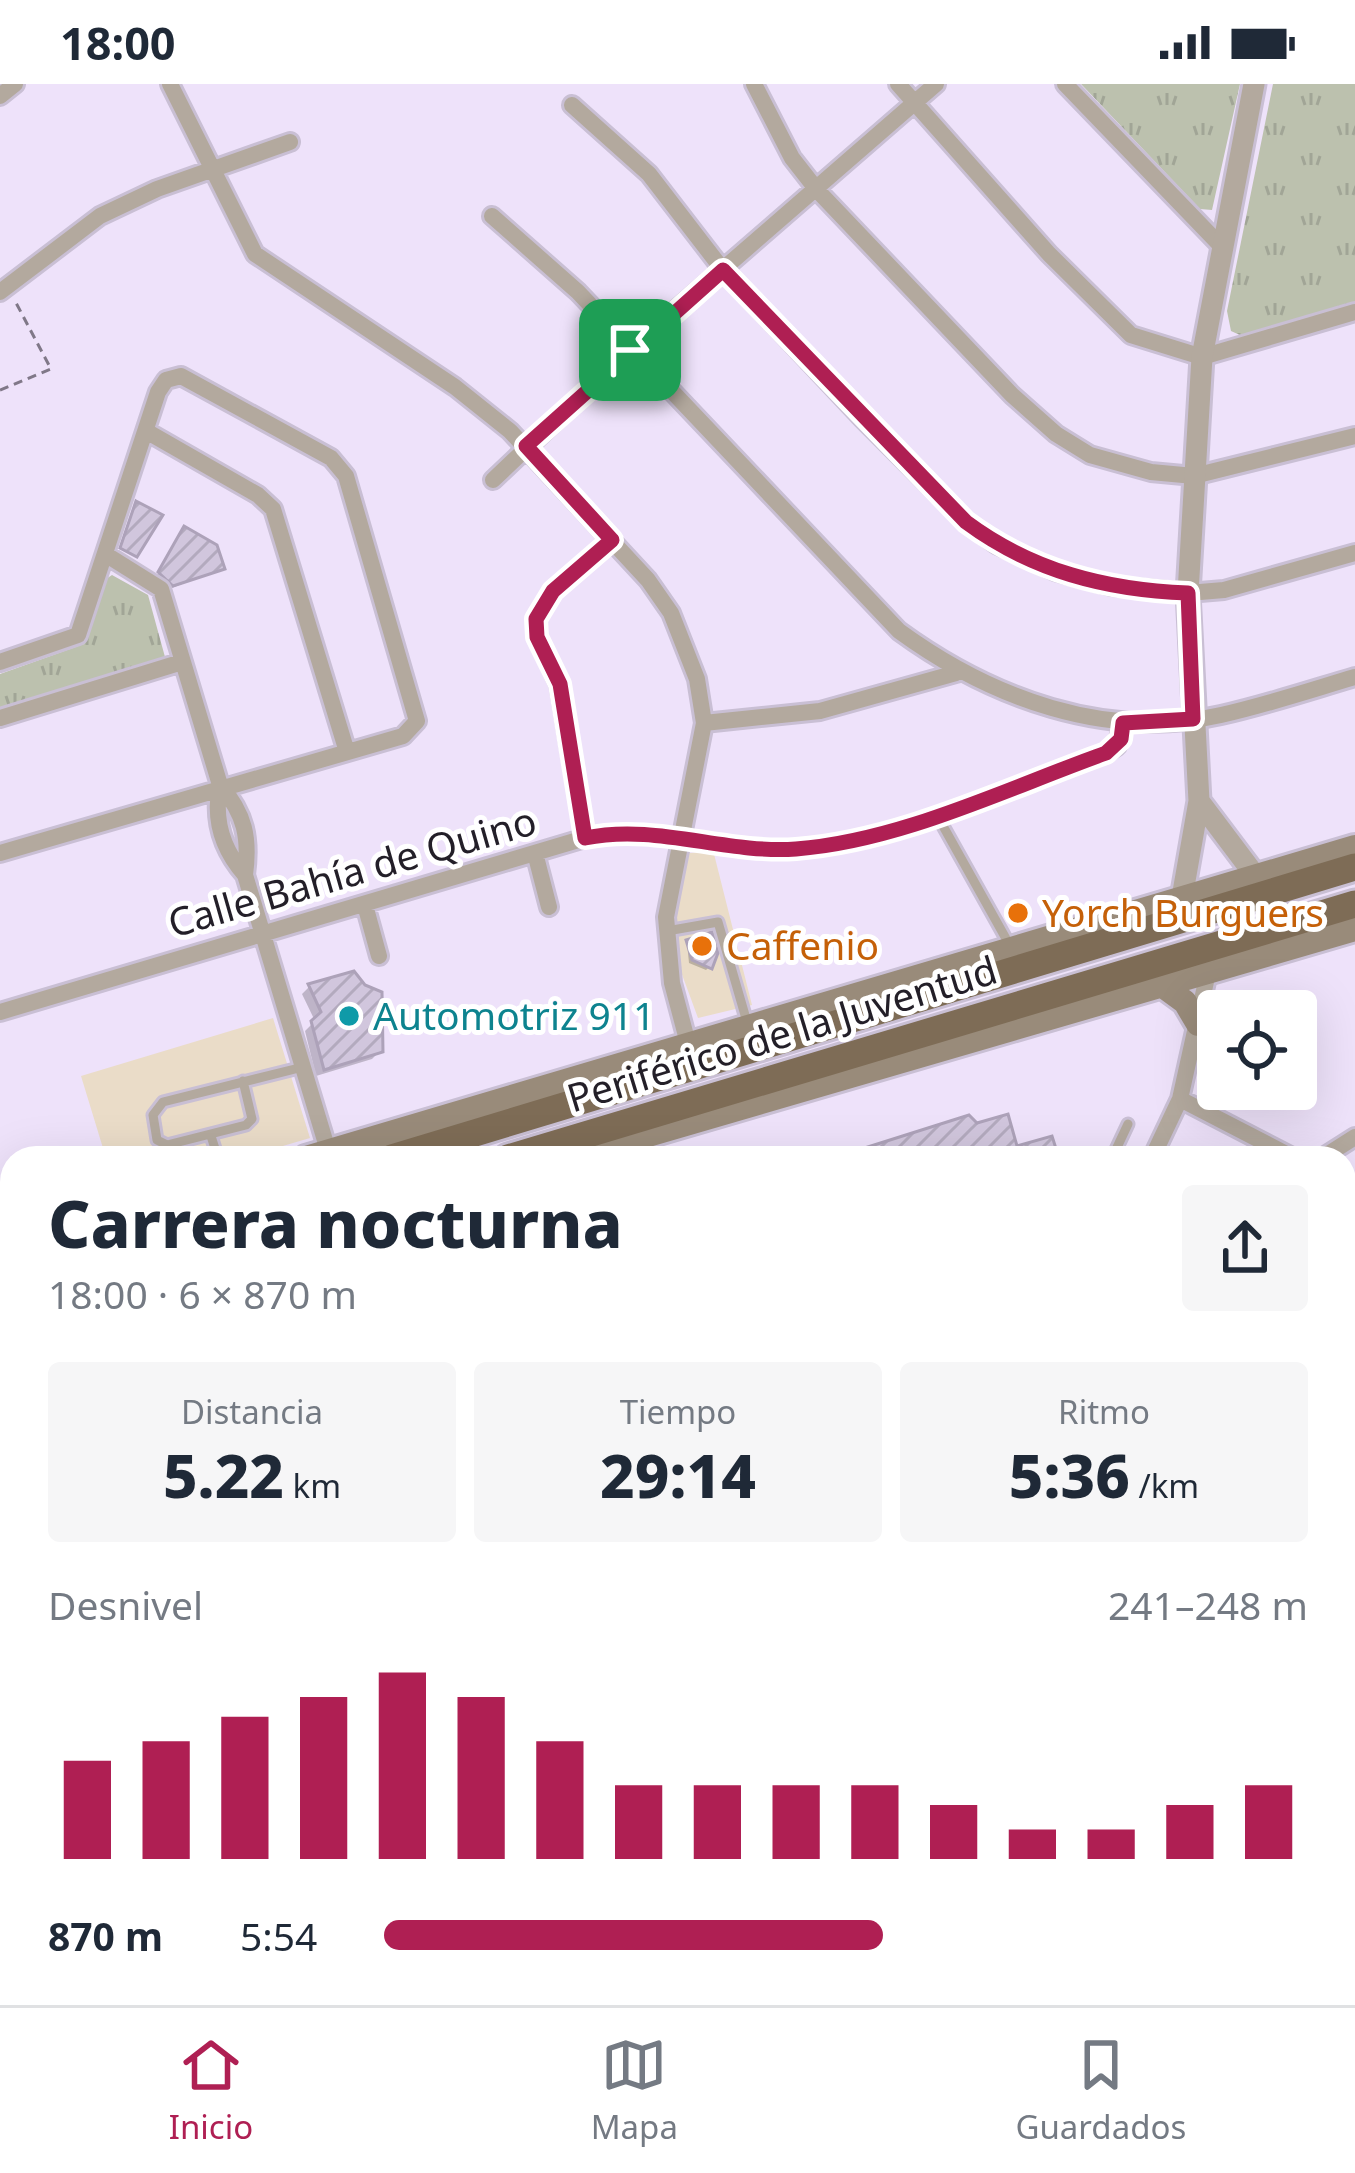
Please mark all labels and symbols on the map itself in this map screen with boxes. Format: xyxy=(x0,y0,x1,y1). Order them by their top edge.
pin xyxy=(579,299,681,401)
street label: Calle Bahía de Quino xyxy=(161,793,542,948)
place label: Yorch Burguers xyxy=(1042,885,1324,938)
marker: Yorch Burguers xyxy=(1005,900,1031,926)
place label: Caffenio xyxy=(726,918,879,971)
marker: Caffenio xyxy=(689,933,715,959)
street label: Periférico de la Juventud xyxy=(560,942,1003,1123)
place label: Automotriz 911 xyxy=(373,988,655,1041)
marker: Automotriz 911 xyxy=(336,1003,362,1029)

